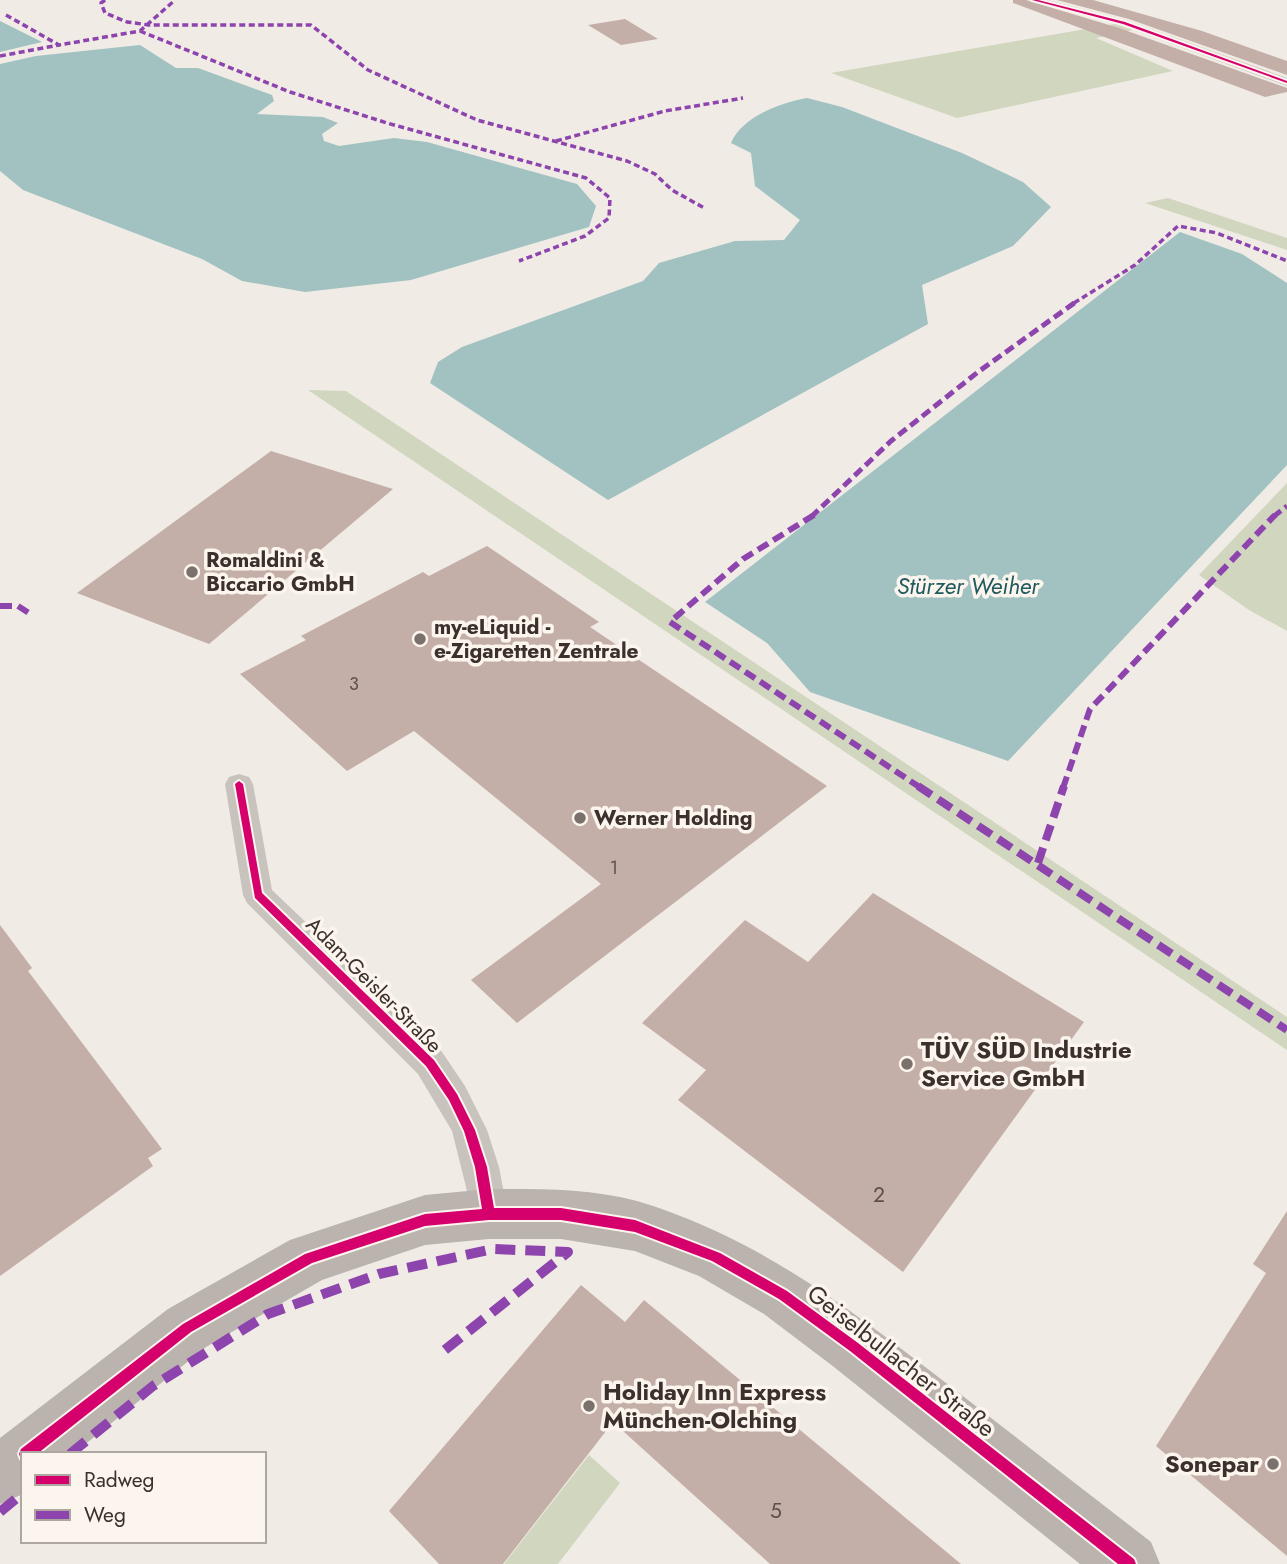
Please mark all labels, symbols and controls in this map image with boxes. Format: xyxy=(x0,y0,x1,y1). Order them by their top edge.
place label: Romaldini & Biccario GmbH xyxy=(206,545,355,599)
marker: Romaldini & Biccario GmbH xyxy=(184,564,200,580)
water label: Stürzer Weiher xyxy=(897,569,1040,603)
place label: my-eLiquid - e-Zigaretten Zentrale xyxy=(434,612,639,666)
marker: my-eLiquid - e-Zigaretten Zentrale xyxy=(412,631,428,647)
house number: 3 xyxy=(349,671,359,697)
place label: Werner Holding xyxy=(594,803,753,833)
marker: Werner Holding xyxy=(572,810,588,826)
house number: 1 xyxy=(610,855,618,881)
street label: Adam-Geisler-Straße xyxy=(299,910,449,1060)
place label: TÜV SÜD Industrie Service GmbH xyxy=(921,1032,1132,1095)
marker: TÜV SÜD Industrie Service GmbH xyxy=(899,1056,915,1072)
house number: 2 xyxy=(873,1180,885,1210)
street label: Geiselbullacher Straße xyxy=(800,1276,1003,1445)
place label: Holiday Inn Express München-Olching xyxy=(603,1374,826,1437)
marker: Holiday Inn Express München-Olching xyxy=(581,1398,597,1414)
place label: Sonepar xyxy=(1165,1446,1259,1481)
legend xyxy=(21,1452,266,1543)
marker: Sonepar xyxy=(1265,1456,1281,1472)
text: Radweg xyxy=(84,1465,155,1495)
house number: 5 xyxy=(770,1496,782,1526)
text: Weg xyxy=(84,1500,126,1530)

